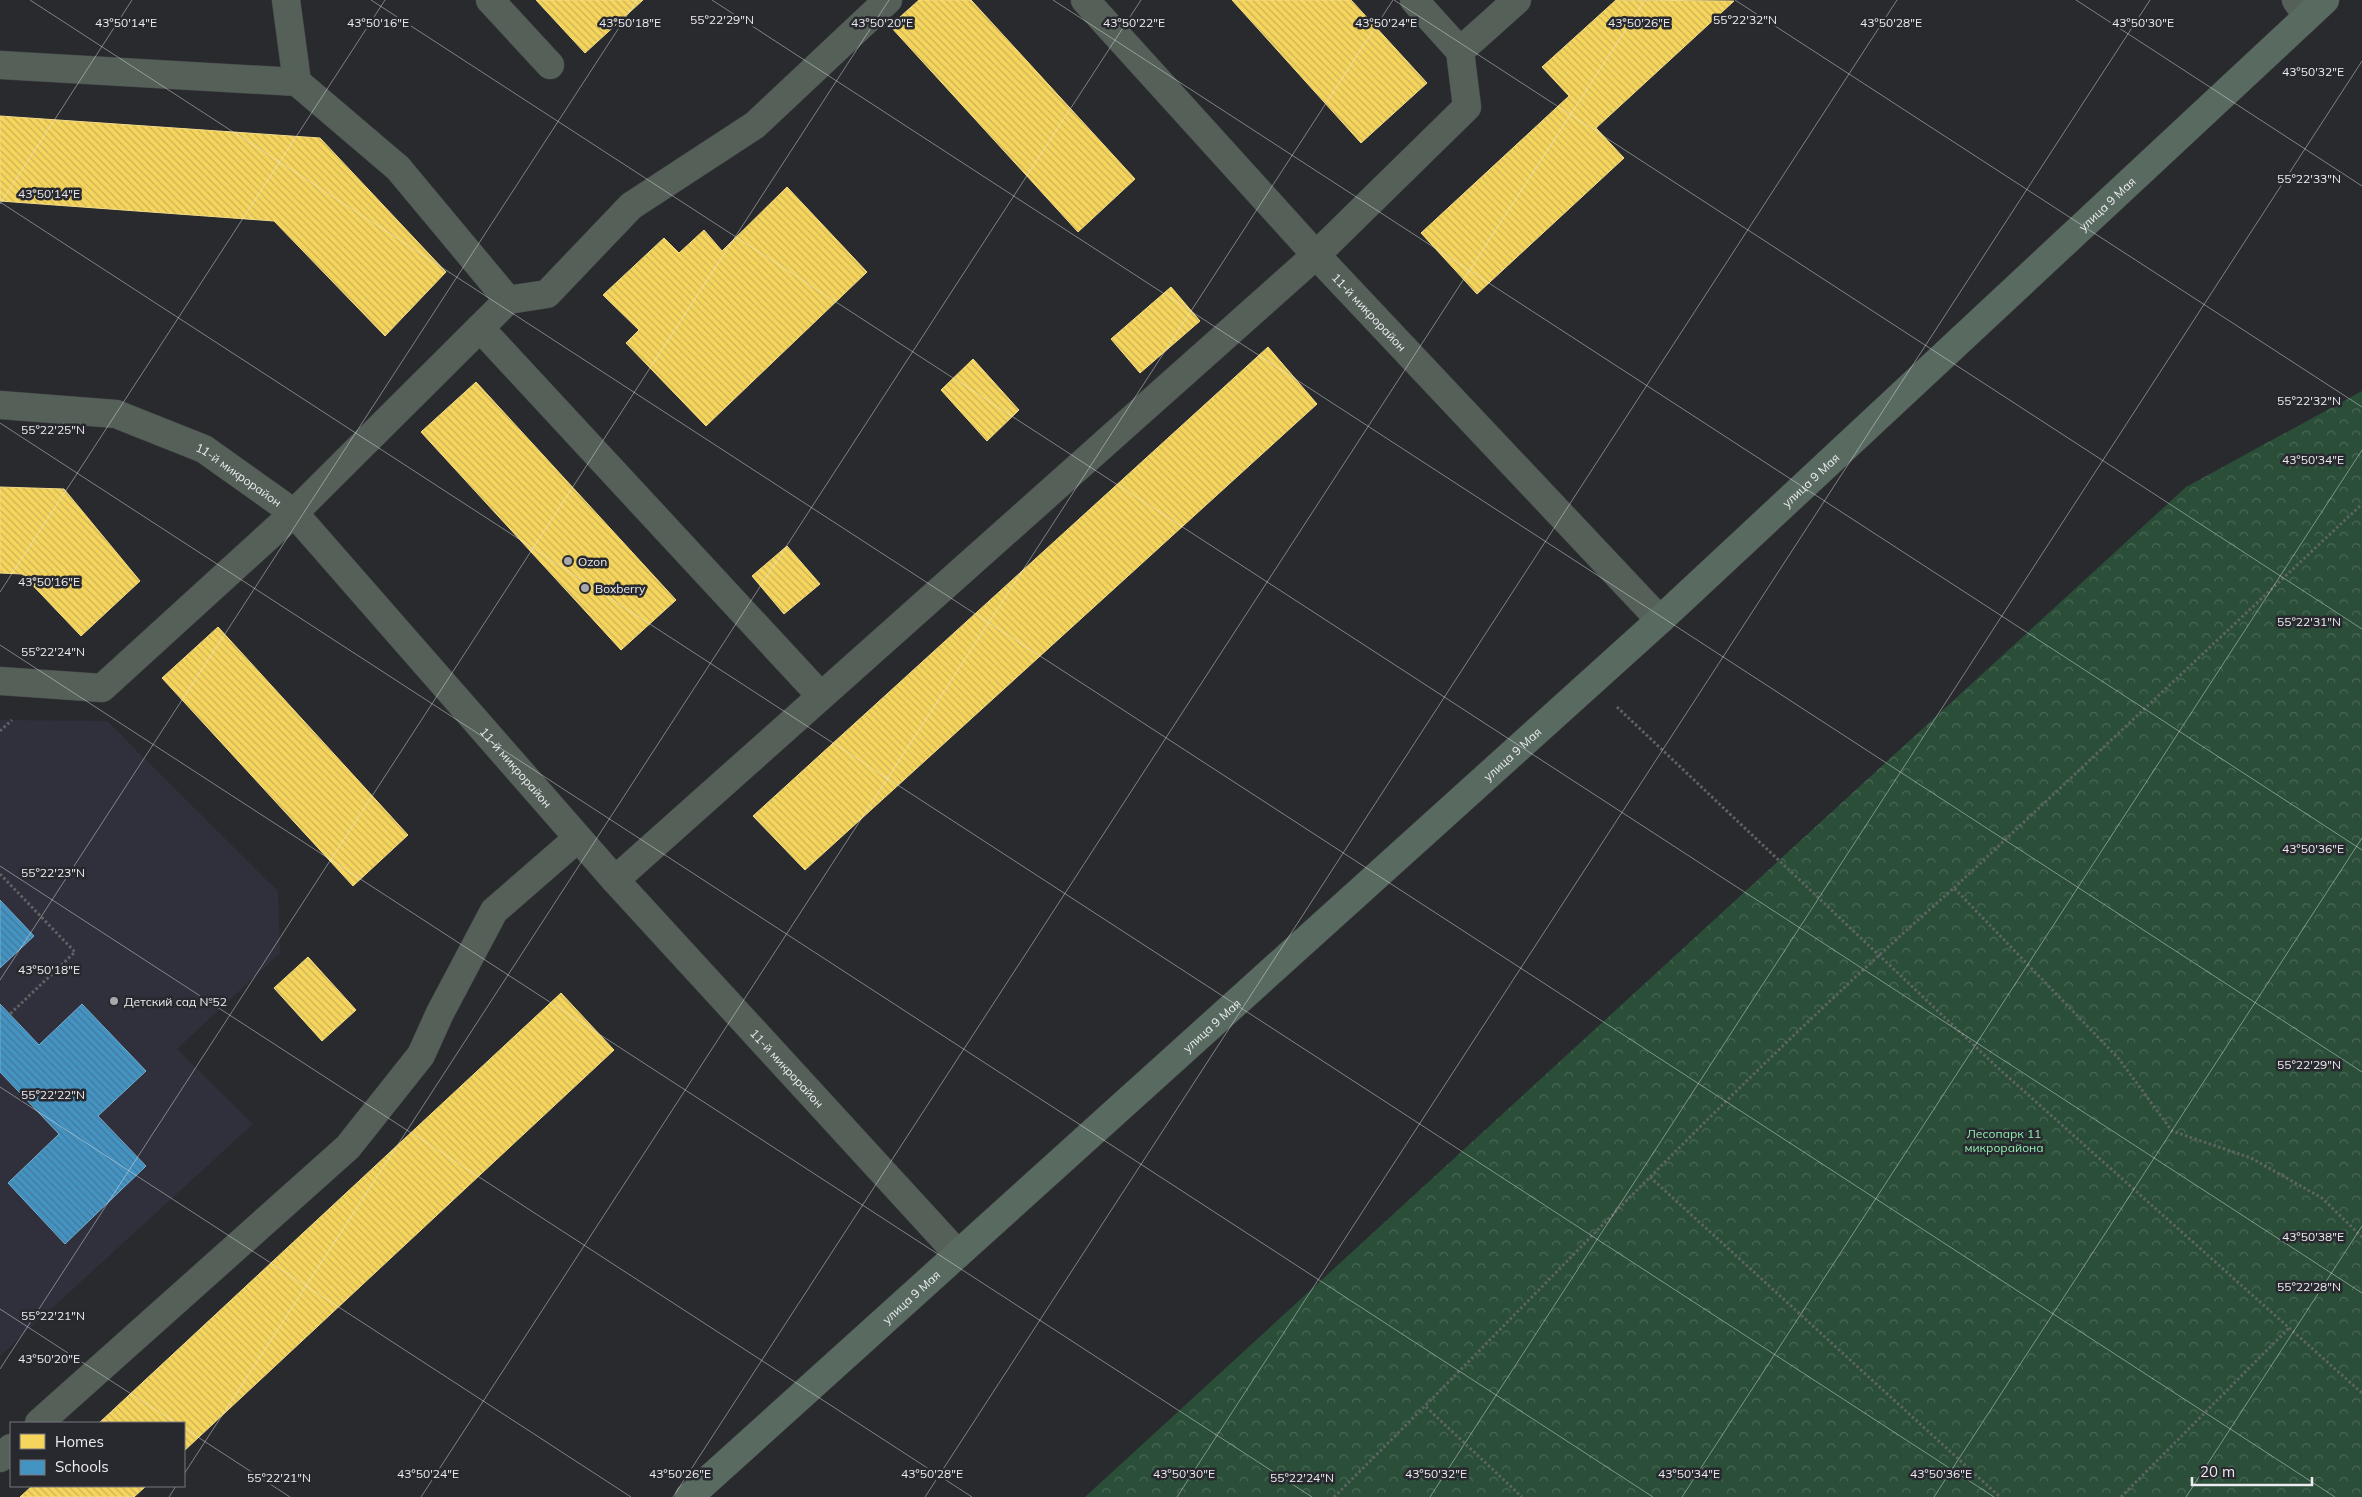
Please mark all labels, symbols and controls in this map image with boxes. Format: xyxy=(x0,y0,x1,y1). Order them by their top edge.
text: 55°22'29"N xyxy=(690,12,754,27)
text: 55°22'32"N xyxy=(1713,12,1777,27)
text: 43°50'14"E xyxy=(95,15,157,30)
text: 43°50'16"E xyxy=(347,15,409,30)
text: 43°50'18"E xyxy=(599,15,661,30)
text: 43°50'20"E xyxy=(851,15,913,30)
text: 43°50'22"E xyxy=(1103,15,1165,30)
text: 43°50'24"E xyxy=(1355,15,1417,30)
text: 43°50'26"E xyxy=(1608,15,1670,30)
text: 43°50'28"E xyxy=(1860,15,1922,30)
text: 43°50'30"E xyxy=(2112,15,2174,30)
text: 43°50'32"E xyxy=(2282,64,2344,79)
text: 55°22'33"N xyxy=(2277,171,2341,186)
street label: улица 9 Мая xyxy=(2075,173,2138,234)
text: 43°50'14"E xyxy=(18,186,80,201)
street label: 11-й микрорайон xyxy=(1329,270,1410,354)
text: 55°22'32"N xyxy=(2277,393,2341,408)
text: 55°22'25"N xyxy=(21,422,85,437)
street label: 11-й микрорайон xyxy=(194,439,285,509)
street label: улица 9 Мая xyxy=(1779,450,1842,510)
text: 43°50'34"E xyxy=(2282,452,2344,467)
place label: Ozon xyxy=(578,554,607,569)
marker: Ozon xyxy=(562,555,574,567)
text: 43°50'16"E xyxy=(18,574,80,589)
place label: Boxberry xyxy=(595,581,646,596)
marker: Boxberry xyxy=(579,582,591,594)
text: 55°22'31"N xyxy=(2277,614,2341,629)
text: 55°22'24"N xyxy=(21,644,85,659)
street label: 11-й микрорайон xyxy=(477,724,555,810)
street label: улица 9 Мая xyxy=(1480,724,1544,784)
text: 43°50'36"E xyxy=(2282,841,2344,856)
text: 55°22'23"N xyxy=(21,865,85,880)
text: 43°50'18"E xyxy=(18,962,80,977)
place label: Детский сад №52 xyxy=(124,994,227,1009)
marker: Детский сад №52 xyxy=(108,995,120,1007)
street label: улица 9 Мая xyxy=(1179,995,1243,1055)
street label: 11-й микрорайон xyxy=(747,1025,827,1110)
text: 55°22'29"N xyxy=(2277,1057,2341,1072)
text: 55°22'22"N xyxy=(21,1087,85,1102)
park label: Лесопарк 11 микрорайона xyxy=(1964,1126,2044,1155)
text: 43°50'38"E xyxy=(2282,1229,2344,1244)
street label: улица 9 Мая xyxy=(879,1267,943,1327)
text: 55°22'28"N xyxy=(2277,1279,2341,1294)
text: 55°22'21"N xyxy=(21,1308,85,1323)
text: 43°50'20"E xyxy=(18,1351,80,1366)
legend xyxy=(10,1422,185,1487)
text: Homes xyxy=(55,1432,104,1451)
scale bar xyxy=(2192,1454,2312,1486)
text: Schools xyxy=(55,1457,109,1476)
text: 20 m xyxy=(2200,1462,2235,1481)
text: 43°50'24"E xyxy=(397,1466,459,1481)
text: 43°50'26"E xyxy=(649,1466,711,1481)
text: 43°50'28"E xyxy=(901,1466,963,1481)
text: 43°50'30"E xyxy=(1153,1466,1215,1481)
text: 43°50'32"E xyxy=(1405,1466,1467,1481)
text: 43°50'34"E xyxy=(1658,1466,1720,1481)
text: 43°50'36"E xyxy=(1910,1466,1972,1481)
text: 55°22'21"N xyxy=(247,1470,311,1485)
text: 55°22'24"N xyxy=(1270,1470,1334,1485)

